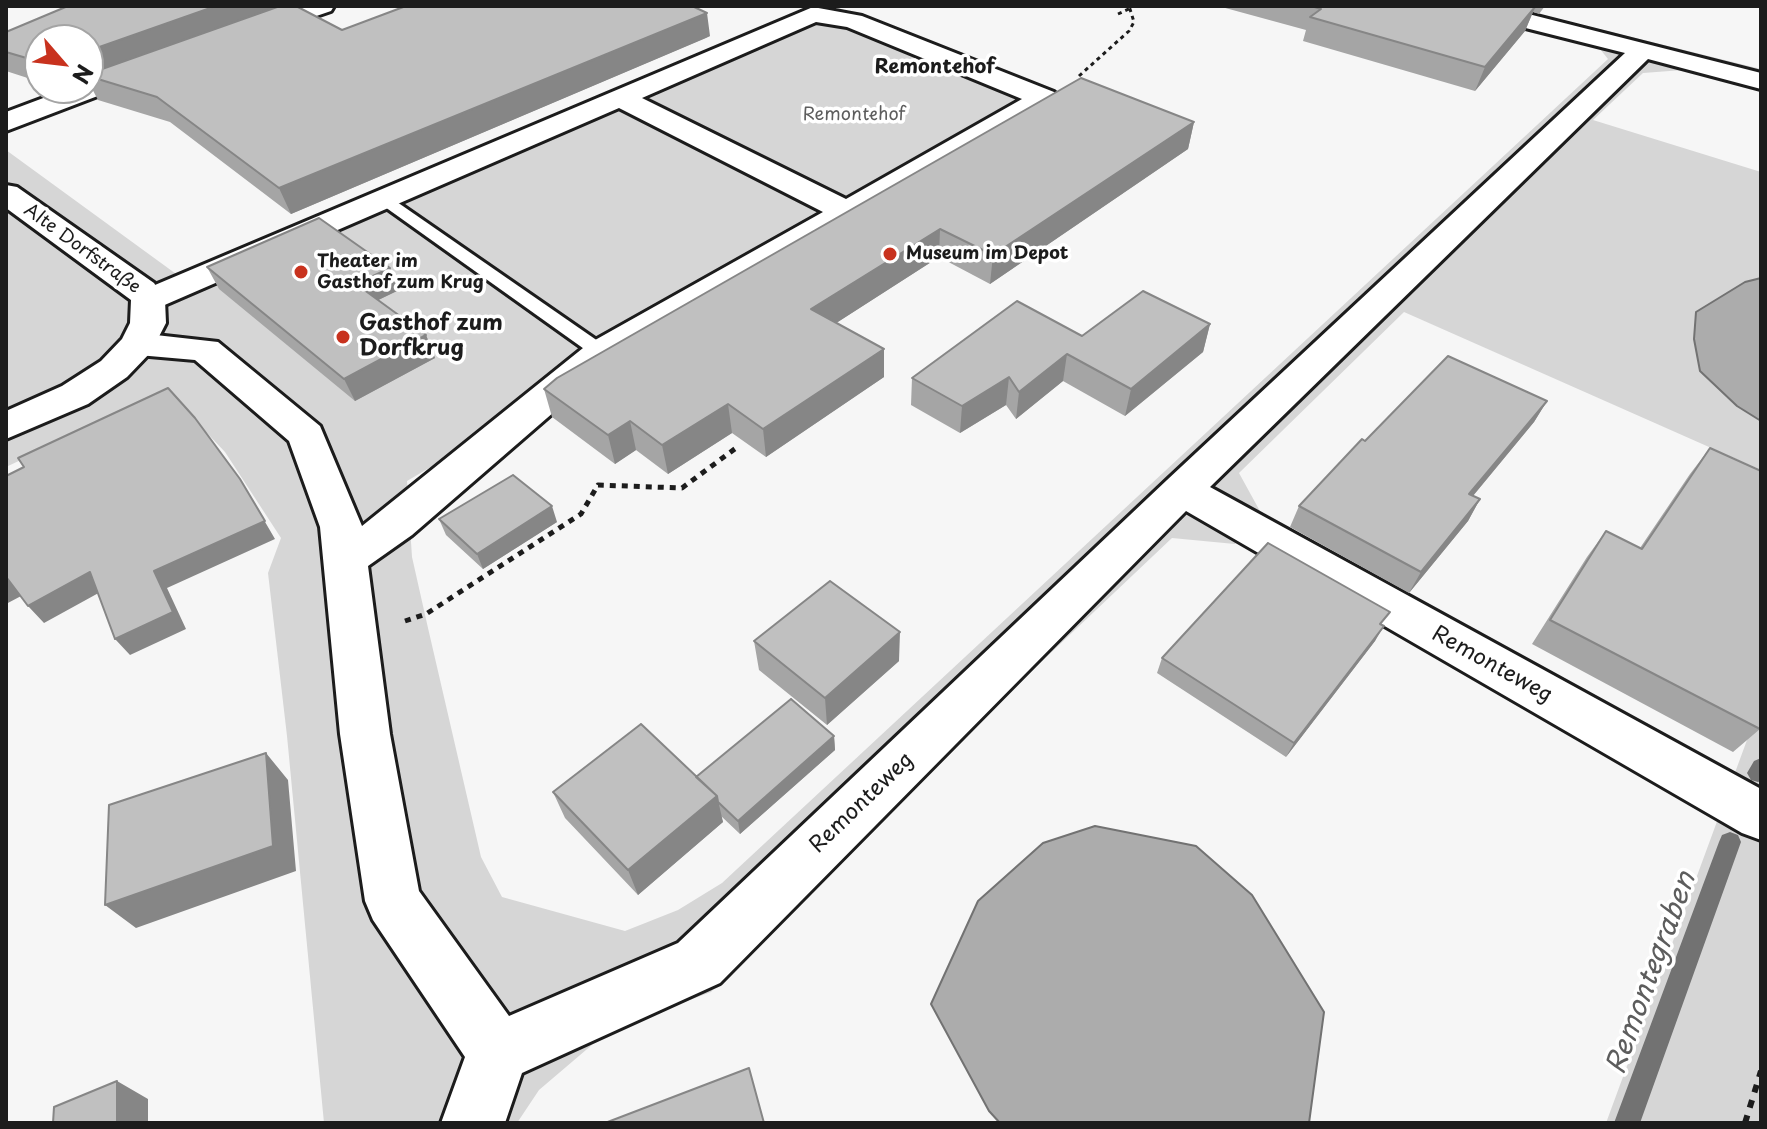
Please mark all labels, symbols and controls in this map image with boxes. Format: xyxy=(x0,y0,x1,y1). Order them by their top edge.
north arrow xyxy=(24,24,104,104)
district label: Remontehof xyxy=(875,55,995,79)
text: N xyxy=(65,59,103,90)
park label: Remontehof xyxy=(803,104,905,126)
street label: Alte Dorfstraße xyxy=(19,199,145,299)
place label: Museum im Depot xyxy=(906,243,1068,265)
marker: Museum im Depot xyxy=(881,245,899,263)
place label: Theater im Gasthof zum Krug xyxy=(317,251,484,294)
marker: Theater im Gasthof zum Krug xyxy=(292,263,310,281)
place label: Gasthof zum Dorfkrug xyxy=(359,311,503,362)
marker: Gasthof zum Dorfkrug xyxy=(334,328,352,346)
street label: Remonteweg xyxy=(1427,621,1557,709)
street label: Remonteweg xyxy=(805,747,919,859)
water label: Remontegraben xyxy=(1600,868,1704,1078)

